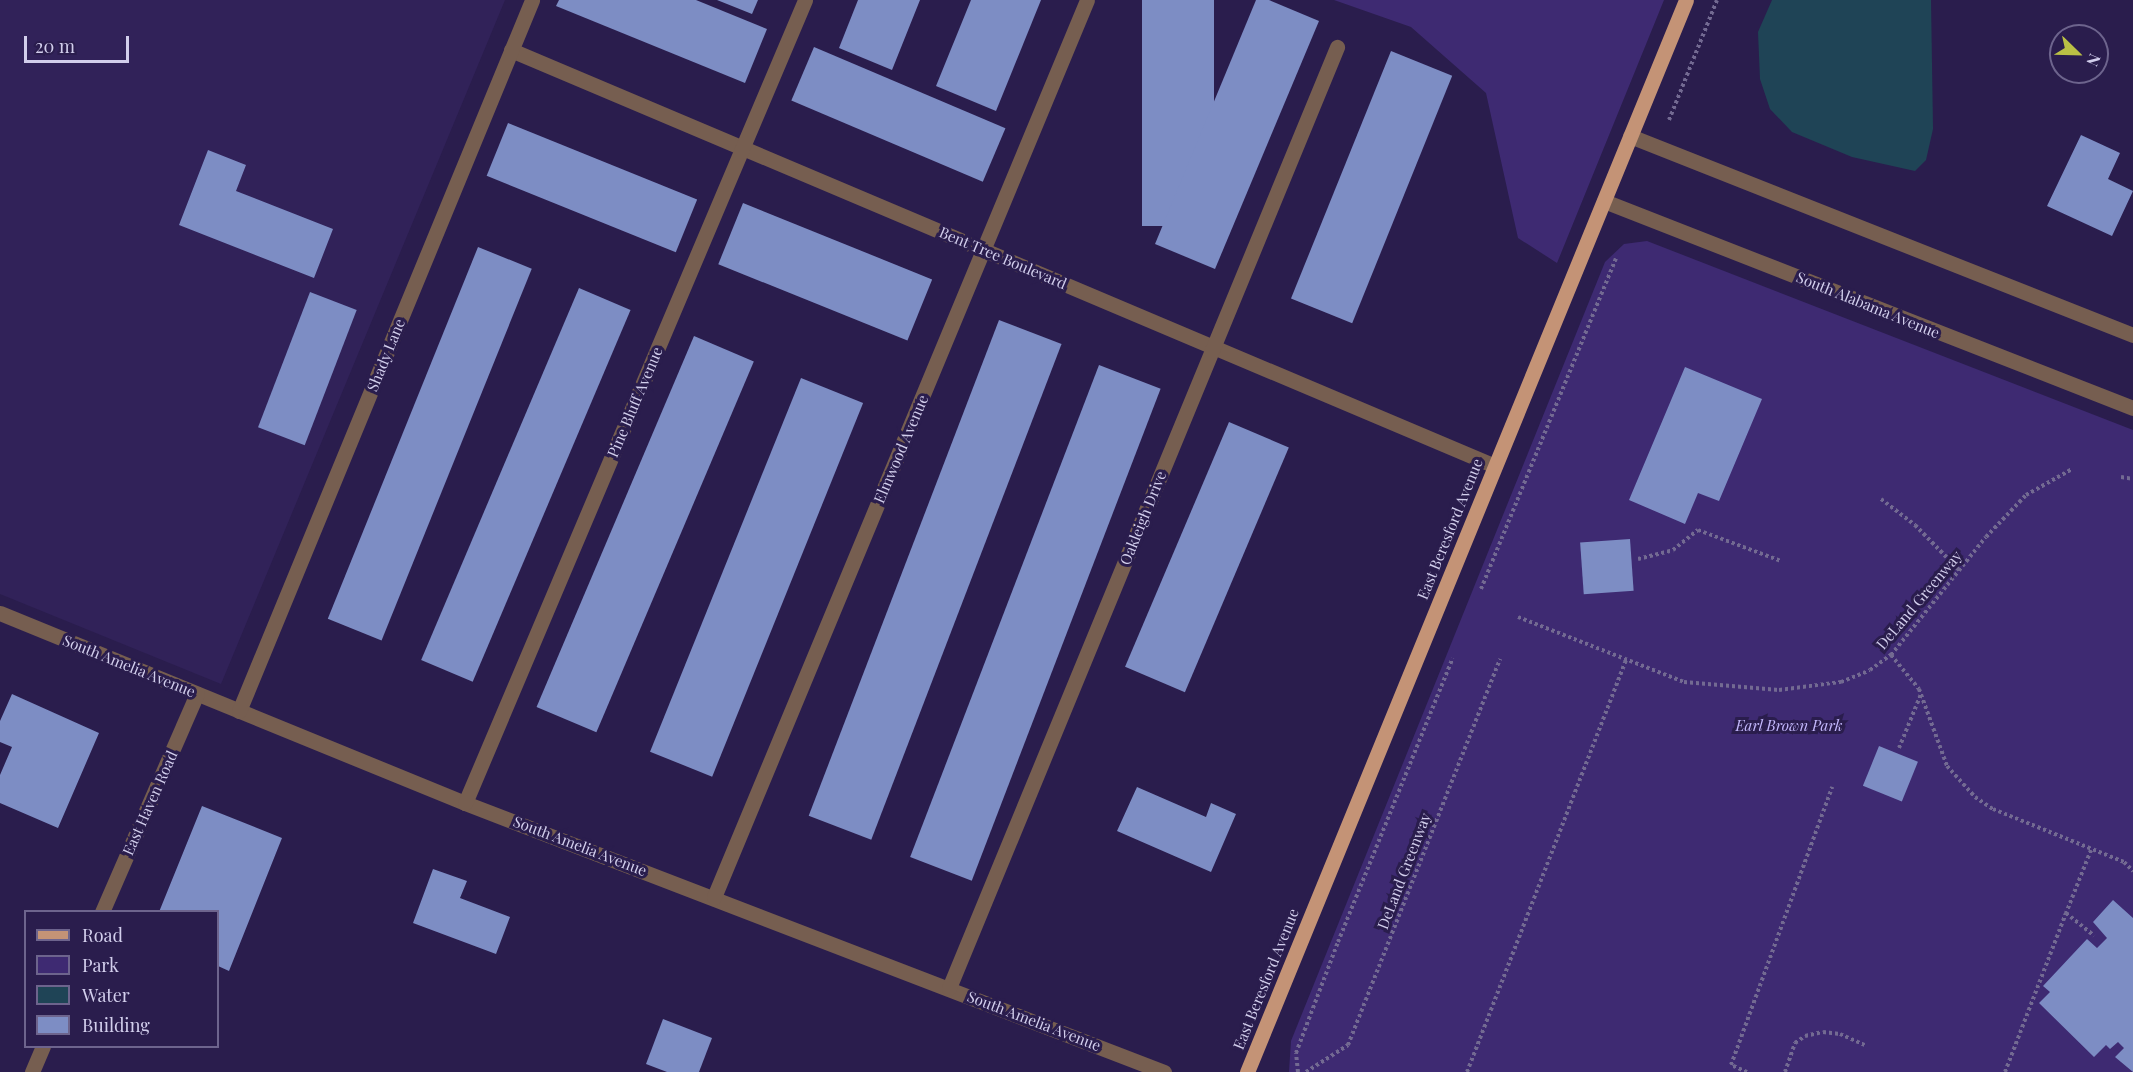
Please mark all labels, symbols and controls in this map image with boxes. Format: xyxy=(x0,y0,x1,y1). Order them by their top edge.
scale bar xyxy=(27,24,132,62)
north arrow xyxy=(2049,24,2109,84)
text: 20 m xyxy=(35,34,75,58)
text: N xyxy=(2082,51,2106,70)
street label: Bent Tree Boulevard xyxy=(936,223,1070,293)
street label: South Alabama Avenue xyxy=(1793,268,1943,342)
street label: Shady Lane xyxy=(363,316,409,394)
street label: Pine Bluff Avenue xyxy=(604,344,666,460)
street label: Elmwood Avenue xyxy=(870,392,932,506)
street label: East Beresford Avenue xyxy=(1413,456,1487,602)
street label: Oakleigh Drive xyxy=(1116,468,1170,568)
street label: DeLand Greenway xyxy=(1872,547,1966,653)
street label: South Amelia Avenue xyxy=(59,631,199,701)
park label: Earl Brown Park xyxy=(1735,717,1843,735)
street label: East Haven Road xyxy=(119,748,181,858)
street label: DeLand Greenway xyxy=(1373,810,1435,932)
street label: South Amelia Avenue xyxy=(510,812,650,880)
street label: East Beresford Avenue xyxy=(1229,906,1303,1052)
legend xyxy=(24,910,219,1048)
text: Road xyxy=(82,923,123,947)
text: Park xyxy=(82,953,119,977)
text: Water xyxy=(82,983,130,1007)
street label: South Amelia Avenue xyxy=(964,987,1104,1055)
text: Building xyxy=(82,1013,150,1037)

